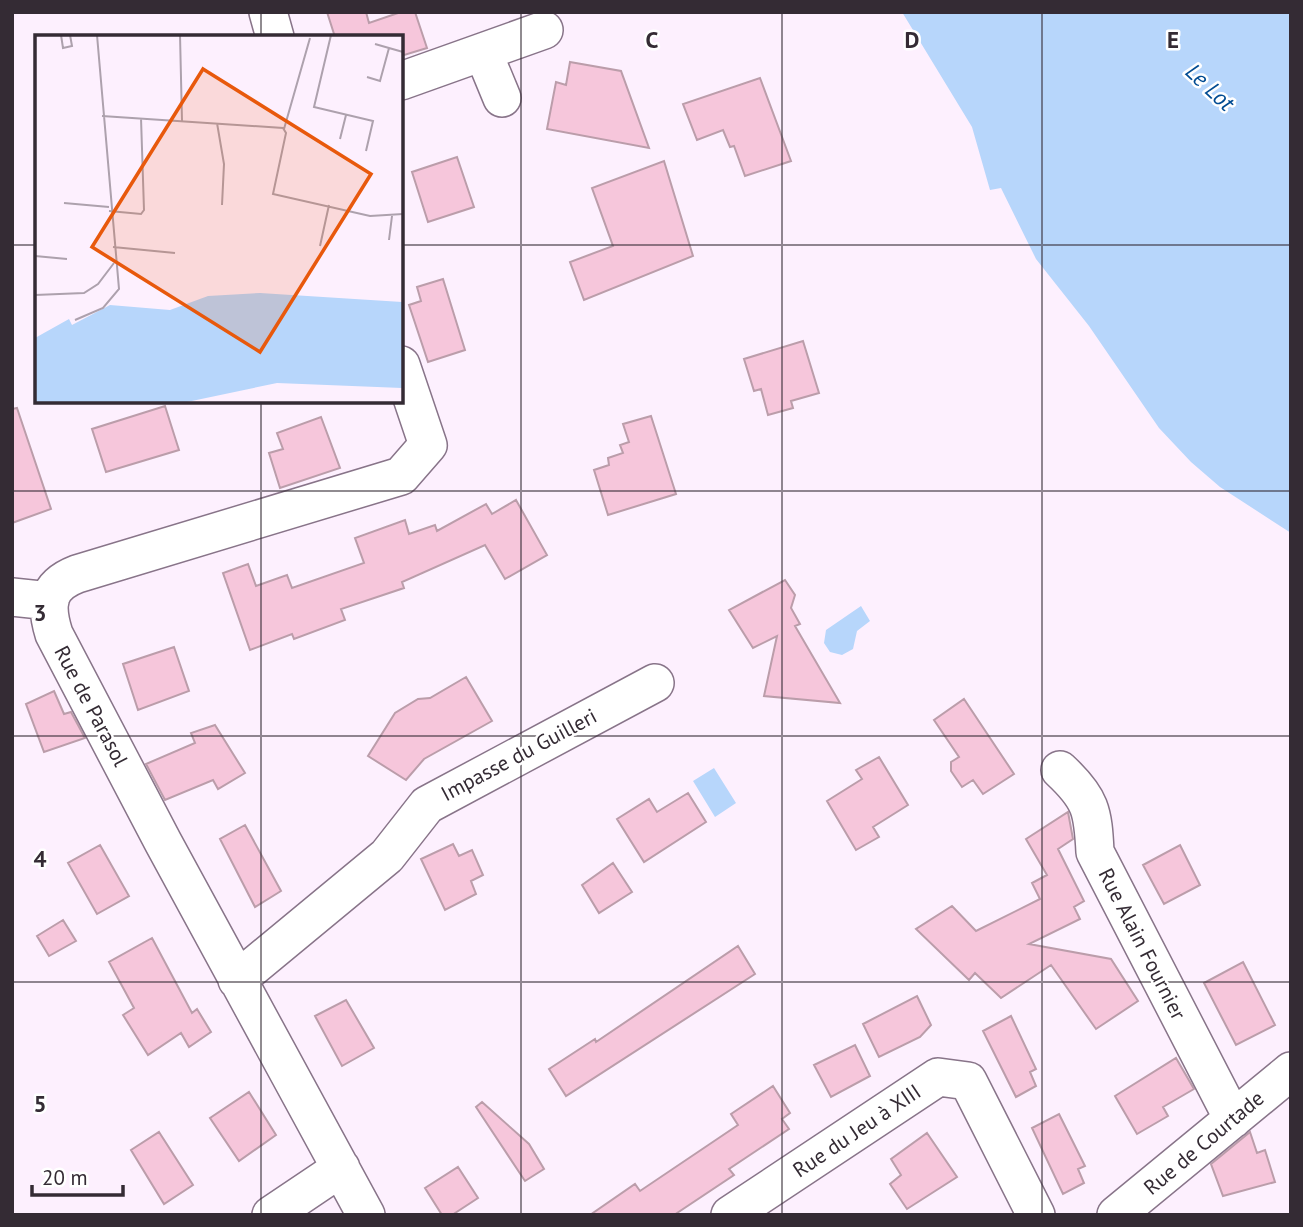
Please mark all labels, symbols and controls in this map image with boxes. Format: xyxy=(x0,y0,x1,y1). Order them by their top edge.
text: C xyxy=(646,25,659,54)
text: D xyxy=(905,25,919,54)
text: E xyxy=(1167,25,1179,54)
inset map xyxy=(35,35,402,402)
water label: Le Lot xyxy=(1180,57,1242,118)
text: 3 xyxy=(33,598,47,627)
street label: Rue de Parasol xyxy=(48,641,135,771)
street label: Impasse du Guilleri xyxy=(436,702,601,807)
text: 4 xyxy=(33,844,47,873)
street label: Rue Alain Fournier xyxy=(1093,864,1192,1024)
street label: Rue du Jeu à XIII xyxy=(788,1078,926,1183)
street label: Rue de Courtade xyxy=(1138,1085,1269,1201)
text: 5 xyxy=(33,1089,47,1118)
scale bar xyxy=(32,1154,122,1198)
text: 20 m xyxy=(42,1164,88,1191)

